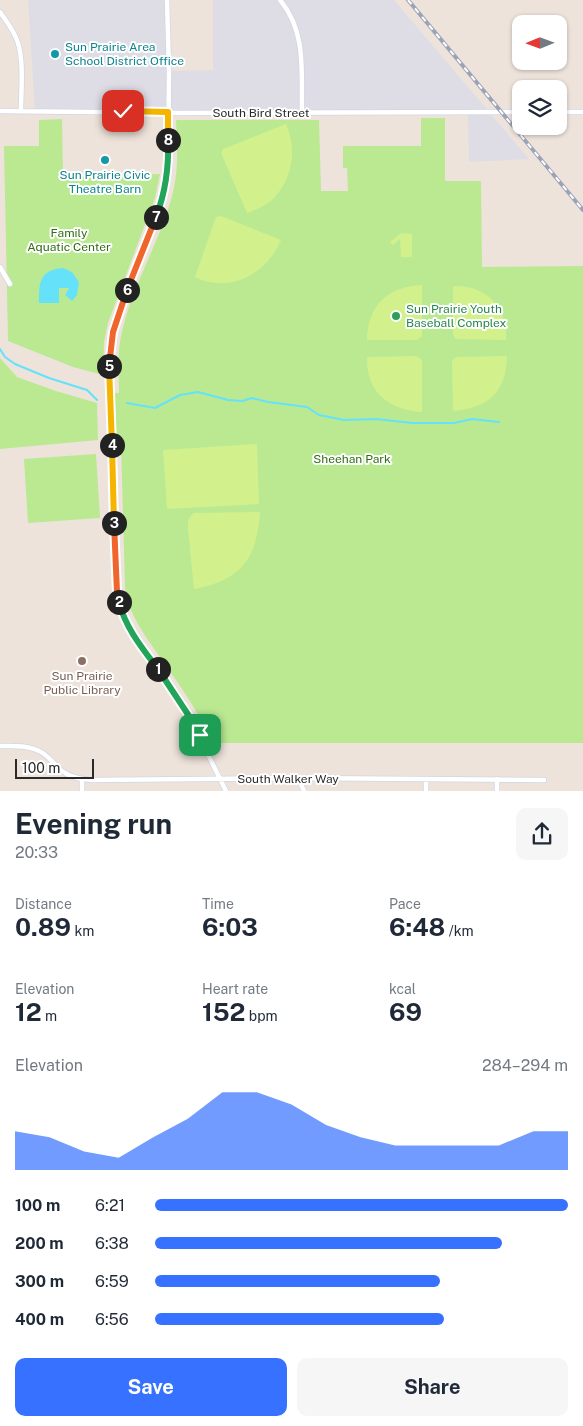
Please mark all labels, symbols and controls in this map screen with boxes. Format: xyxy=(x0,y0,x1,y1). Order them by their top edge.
north arrow xyxy=(512,15,568,70)
map controls xyxy=(512,15,567,135)
place label: Sun Prairie Area School District Office xyxy=(65,40,184,68)
marker: Sun Prairie Area School District Office xyxy=(49,48,61,60)
button: layers xyxy=(512,80,567,135)
pin xyxy=(102,90,144,132)
icon: check xyxy=(109,97,137,125)
street label: South Bird Street xyxy=(212,106,310,120)
pin: 8 xyxy=(156,128,180,152)
text: 8 xyxy=(164,132,173,148)
marker: Sun Prairie Civic Theatre Barn xyxy=(99,154,111,166)
place label: Sun Prairie Civic Theatre Barn xyxy=(60,168,150,196)
pin: 7 xyxy=(144,204,168,230)
text: 7 xyxy=(152,209,161,225)
park label: Family Aquatic Center xyxy=(27,226,111,254)
pin: 6 xyxy=(114,278,140,302)
text: 6 xyxy=(123,282,132,298)
place label: Sun Prairie Youth Baseball Complex xyxy=(406,302,506,330)
marker: Sun Prairie Youth Baseball Complex xyxy=(390,310,402,322)
pin: 5 xyxy=(96,354,122,378)
text: 5 xyxy=(105,358,114,374)
pin: 4 xyxy=(100,432,124,458)
text: 4 xyxy=(108,437,117,453)
park label: Sheehan Park xyxy=(313,452,391,466)
pin: 3 xyxy=(102,510,126,536)
text: 3 xyxy=(110,515,119,531)
pin: 2 xyxy=(106,590,132,614)
text: 2 xyxy=(115,594,124,610)
marker: Sun Prairie Public Library xyxy=(76,655,88,667)
pin: 1 xyxy=(146,656,170,682)
text: 1 xyxy=(156,661,162,677)
place label: Sun Prairie Public Library xyxy=(43,669,121,697)
pin xyxy=(179,714,221,756)
icon: arrive xyxy=(186,721,214,749)
scale bar xyxy=(15,756,94,779)
text: 100 m xyxy=(22,760,60,776)
street label: South Walker Way xyxy=(237,772,339,786)
text: Evening run xyxy=(15,807,172,840)
button: share xyxy=(516,808,568,860)
text: 20:33 xyxy=(15,843,58,862)
text: Distance xyxy=(15,896,72,912)
text: Time xyxy=(202,896,234,912)
text: Pace xyxy=(389,896,421,912)
text: 0.89 xyxy=(15,912,71,942)
text: 6:03 xyxy=(202,912,258,942)
text: 6:48 xyxy=(389,912,445,942)
text: km xyxy=(71,923,94,939)
text: /km xyxy=(445,923,474,939)
text: Elevation xyxy=(15,981,74,997)
text: Heart rate xyxy=(202,981,268,997)
text: kcal xyxy=(389,981,416,997)
text: 12 xyxy=(15,997,42,1027)
text: 152 xyxy=(202,997,245,1027)
text: 69 xyxy=(389,997,422,1027)
text: m xyxy=(42,1008,57,1024)
text: bpm xyxy=(245,1008,278,1024)
text: Elevation xyxy=(15,1056,83,1075)
text: 284–294 m xyxy=(482,1056,568,1075)
text: 100 m xyxy=(15,1196,60,1215)
text: 6:21 xyxy=(95,1196,125,1215)
text: 200 m xyxy=(15,1234,64,1253)
text: 6:38 xyxy=(95,1234,129,1253)
text: 300 m xyxy=(15,1272,64,1291)
text: 6:59 xyxy=(95,1272,129,1291)
text: 400 m xyxy=(15,1310,64,1329)
text: 6:56 xyxy=(95,1310,129,1329)
button: Save xyxy=(15,1358,287,1416)
button: Share xyxy=(297,1358,568,1416)

